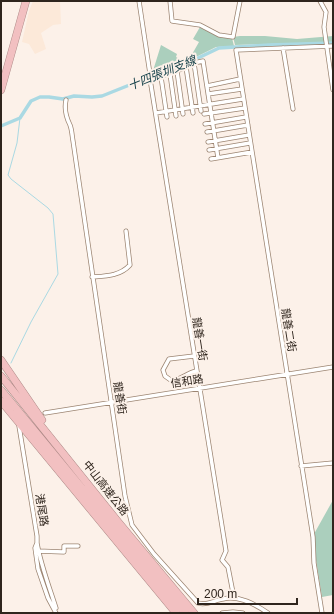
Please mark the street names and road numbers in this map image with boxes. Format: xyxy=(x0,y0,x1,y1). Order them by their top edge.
street label: 龍善二街 xyxy=(280,307,298,353)
street label: 龍善一街 xyxy=(191,316,209,362)
street label: 信和路 xyxy=(170,372,204,390)
street label: 龍善街 xyxy=(111,381,129,415)
street label: 中山高速公路 xyxy=(81,458,131,518)
street label: 港尾路 xyxy=(33,493,51,527)

